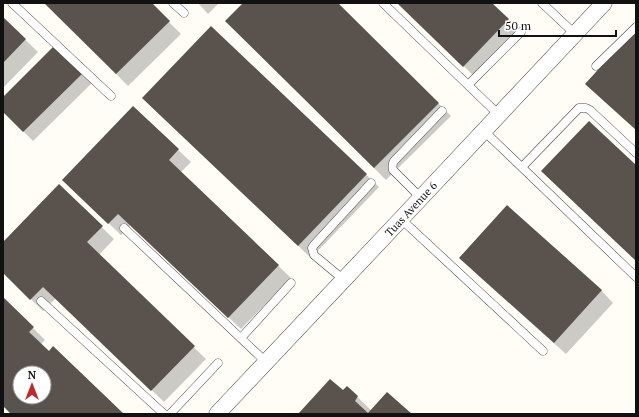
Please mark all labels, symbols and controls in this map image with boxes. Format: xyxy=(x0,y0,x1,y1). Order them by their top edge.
scale bar xyxy=(499,12,616,38)
text: 50 m xyxy=(505,18,532,33)
street label: Tuas Avenue 6 xyxy=(382,178,440,239)
north arrow xyxy=(12,365,52,405)
text: N xyxy=(28,368,37,382)

